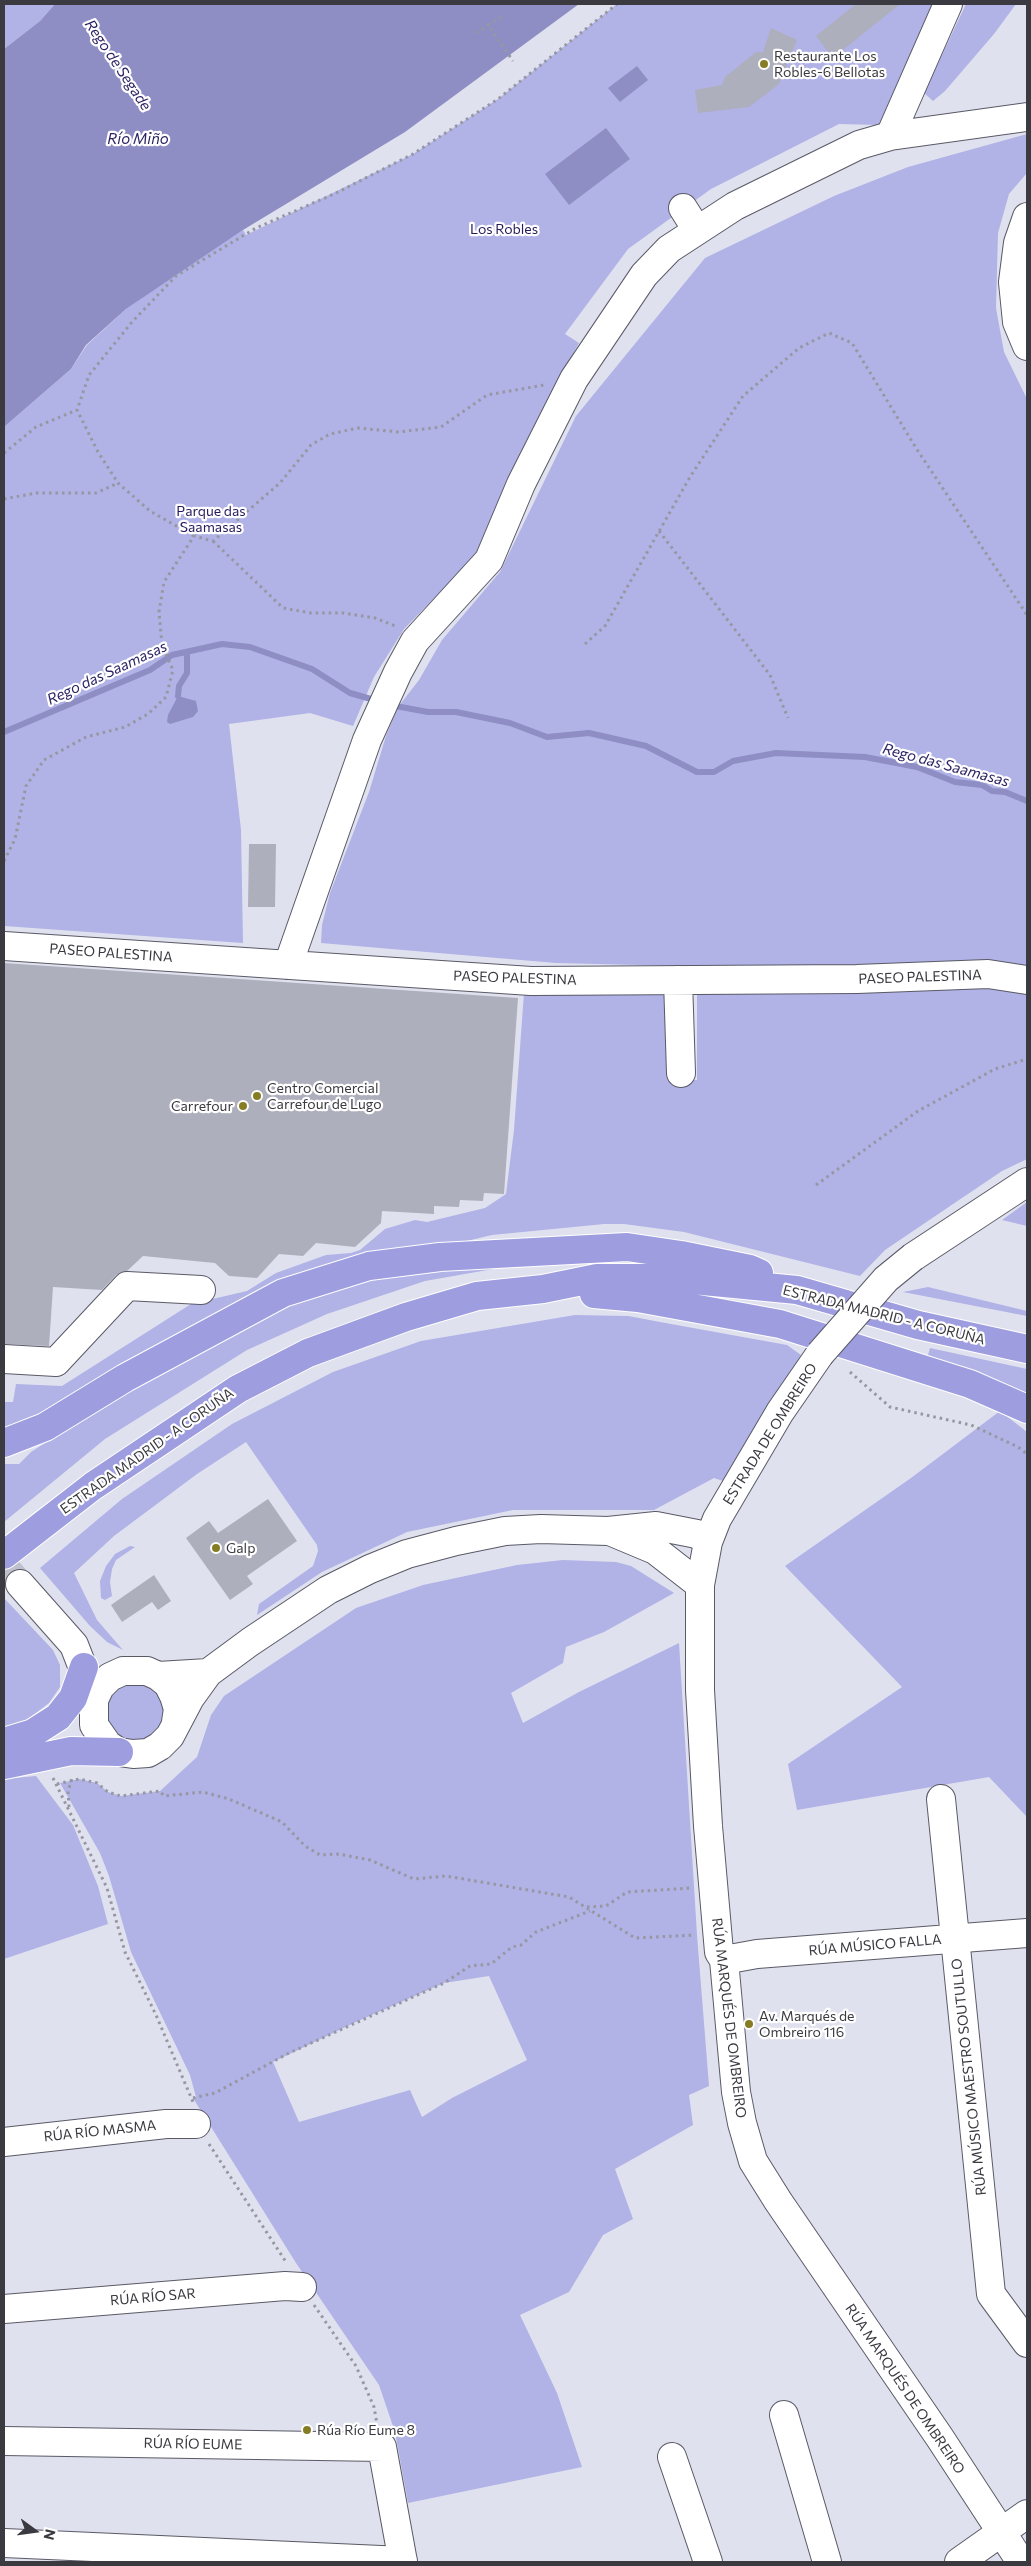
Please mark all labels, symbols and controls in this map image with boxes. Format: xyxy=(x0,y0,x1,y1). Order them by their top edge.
water label: Rego de Segade xyxy=(81,16,155,114)
place label: Restaurante Los Robles-6 Bellotas xyxy=(774,48,885,80)
marker: Restaurante Los Robles-6 Bellotas xyxy=(758,58,770,70)
water label: Río Miño xyxy=(107,130,169,148)
park label: Los Robles xyxy=(470,221,538,237)
park label: Parque das Saamasas xyxy=(176,503,246,536)
water label: Rego das Saamasas xyxy=(44,637,170,709)
water label: Rego das Saamasas xyxy=(881,739,1011,791)
street label: PASEO PALESTINA xyxy=(49,940,173,966)
street label: PASEO PALESTINA xyxy=(858,966,982,988)
street label: PASEO PALESTINA xyxy=(453,967,577,989)
place label: Centro Comercial Carrefour de Lugo xyxy=(267,1080,382,1112)
marker: Centro Comercial Carrefour de Lugo xyxy=(251,1090,263,1102)
place label: Carrefour xyxy=(171,1098,233,1114)
marker: Carrefour xyxy=(237,1100,249,1112)
street label: ESTRADA MADRID - A CORUÑA xyxy=(781,1282,987,1348)
street label: ESTRADA DE OMBREIRO xyxy=(719,1360,821,1508)
street label: ESTRADA MADRID - A CORUÑA xyxy=(57,1385,237,1517)
place label: Galp xyxy=(226,1540,255,1556)
marker: Galp xyxy=(210,1542,222,1554)
street label: RÚA MARQUÉS DE OMBREIRO xyxy=(708,1917,750,2119)
street label: RÚA MÚSICO FALLA xyxy=(808,1931,942,1959)
street label: RÚA MÚSICO MAESTRO SOUTULLO xyxy=(948,1958,990,2196)
place label: Av. Marqués de Ombreiro 116 xyxy=(759,2008,854,2040)
marker: Av. Marqués de Ombreiro 116 xyxy=(743,2018,755,2030)
street label: RÚA RÍO MASMA xyxy=(43,2117,157,2145)
street label: RÚA RÍO SAR xyxy=(109,2285,197,2309)
street label: RÚA MARQUÉS DE OMBREIRO xyxy=(842,2301,968,2477)
place label: Rúa Río Eume 8 xyxy=(317,2422,415,2438)
marker: Rúa Río Eume 8 xyxy=(301,2424,313,2436)
street label: RÚA RÍO EUME xyxy=(143,2435,243,2453)
north arrow xyxy=(10,2506,60,2556)
text: N xyxy=(41,2528,60,2542)

